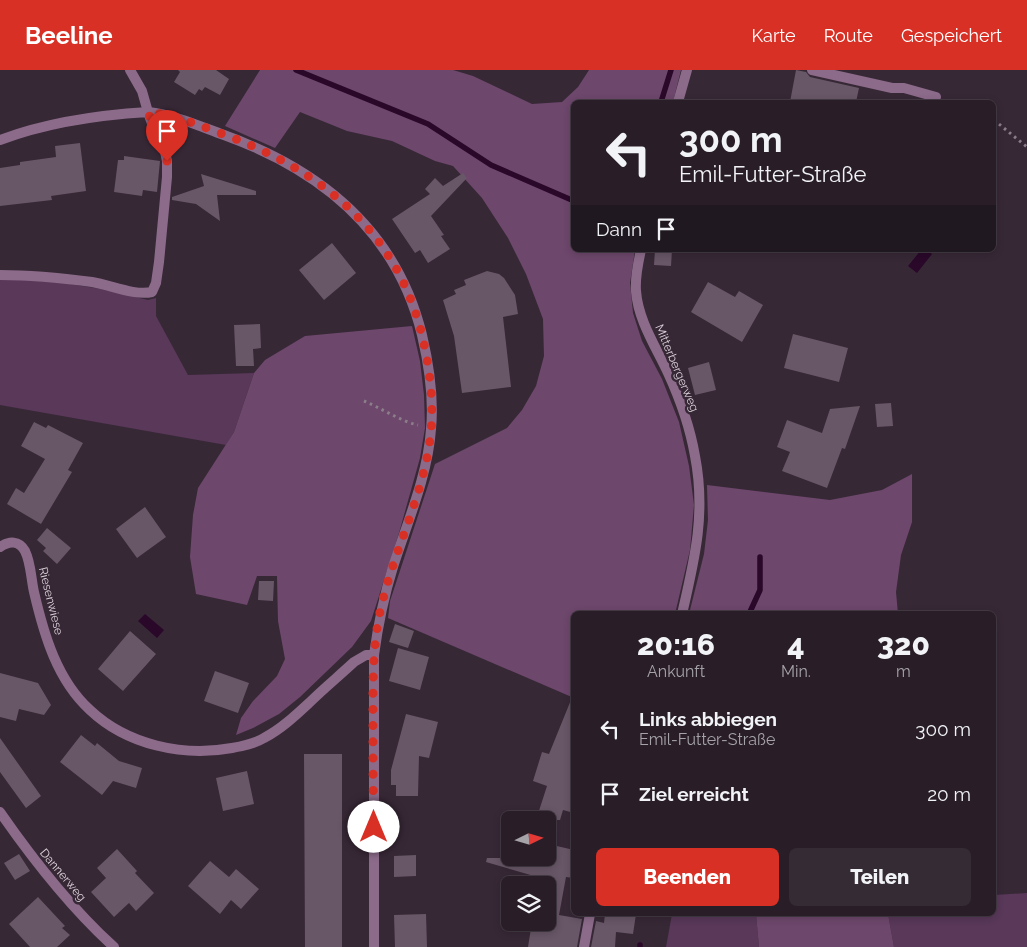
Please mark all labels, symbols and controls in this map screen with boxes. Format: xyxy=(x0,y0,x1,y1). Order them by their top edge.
text: Beeline xyxy=(25,21,113,50)
text: Karte xyxy=(752,25,796,46)
text: Route xyxy=(824,25,873,46)
text: Gespeichert xyxy=(901,25,1002,46)
pin xyxy=(146,110,188,161)
icon: arrive xyxy=(153,117,181,145)
text: 300 m xyxy=(679,119,783,160)
icon: left xyxy=(596,120,661,185)
text: Emil-Futter-Straße xyxy=(679,161,866,187)
icon: arrive xyxy=(652,215,680,243)
text: Dann xyxy=(596,218,642,240)
street label: Mitterbergerweg xyxy=(652,322,702,414)
street label: Riesenwiese xyxy=(36,566,66,636)
text: 20:16 xyxy=(637,627,715,662)
text: 4 xyxy=(787,627,805,662)
text: 320 xyxy=(877,627,930,662)
text: Ankunft xyxy=(647,662,705,681)
text: Min. xyxy=(781,662,811,681)
text: m xyxy=(896,662,911,681)
text: Links abbiegen xyxy=(639,708,777,730)
icon: left xyxy=(596,715,624,743)
text: 300 m xyxy=(915,718,971,740)
text: Emil-Futter-Straße xyxy=(639,730,775,749)
icon: arrive xyxy=(596,780,624,808)
text: Ziel erreicht xyxy=(639,783,749,805)
text: 20 m xyxy=(927,783,971,805)
position arrow xyxy=(347,800,399,852)
north arrow xyxy=(501,811,556,866)
map controls xyxy=(501,811,556,931)
street label: Dannerweg xyxy=(37,846,89,904)
button: Beenden xyxy=(596,848,779,906)
button: Teilen xyxy=(789,848,971,906)
button: layers xyxy=(501,876,556,931)

